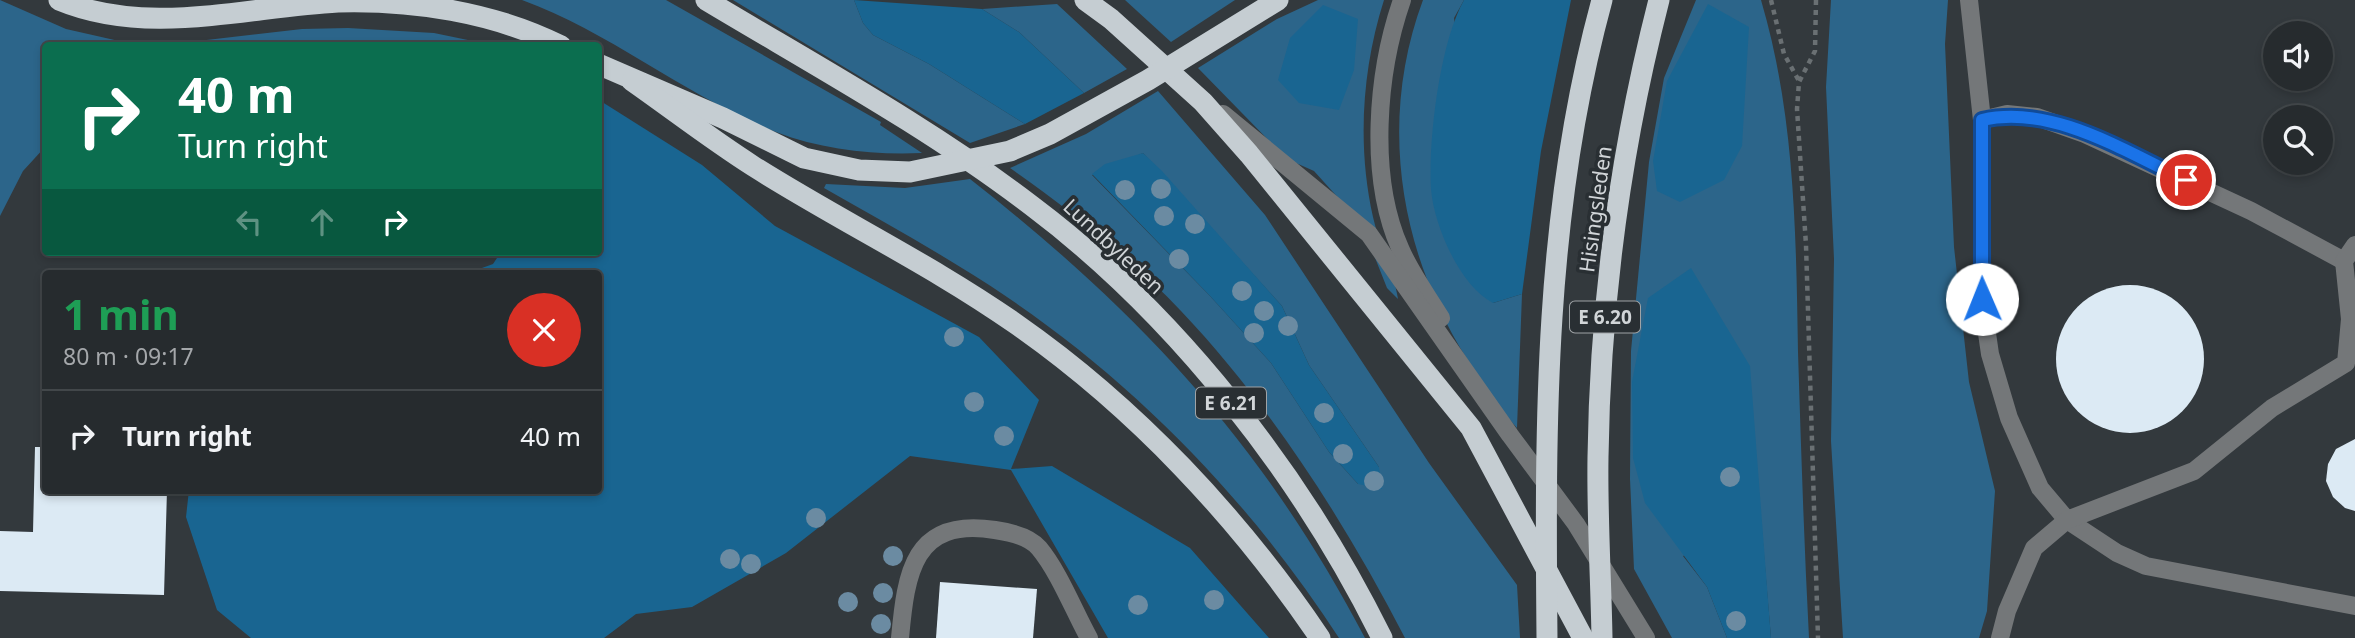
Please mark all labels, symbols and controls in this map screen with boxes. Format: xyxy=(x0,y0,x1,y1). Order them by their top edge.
map controls xyxy=(2263,21,2333,175)
button: sound xyxy=(2263,21,2333,91)
text: 40 m xyxy=(178,61,295,127)
icon: right xyxy=(63,70,154,161)
button: search xyxy=(2263,105,2333,175)
text: Turn right xyxy=(178,124,328,167)
street label: Hisingsleden xyxy=(1572,144,1618,274)
pin xyxy=(2156,150,2216,210)
icon: arrive xyxy=(2167,161,2205,199)
street label: Lundbyleden xyxy=(1058,192,1170,300)
icon: left xyxy=(230,203,268,241)
icon: ahead xyxy=(303,203,341,241)
icon: right xyxy=(376,203,414,241)
position arrow xyxy=(1945,262,2019,336)
text: 1 min xyxy=(63,285,179,342)
button: close xyxy=(507,293,581,367)
road number: E 6.20 xyxy=(1570,302,1640,332)
text: 80 m · 09:17 xyxy=(63,340,194,372)
road number: E 6.21 xyxy=(1196,388,1266,418)
icon: right xyxy=(63,417,101,455)
text: Turn right xyxy=(122,418,252,454)
text: 40 m xyxy=(520,418,581,454)

